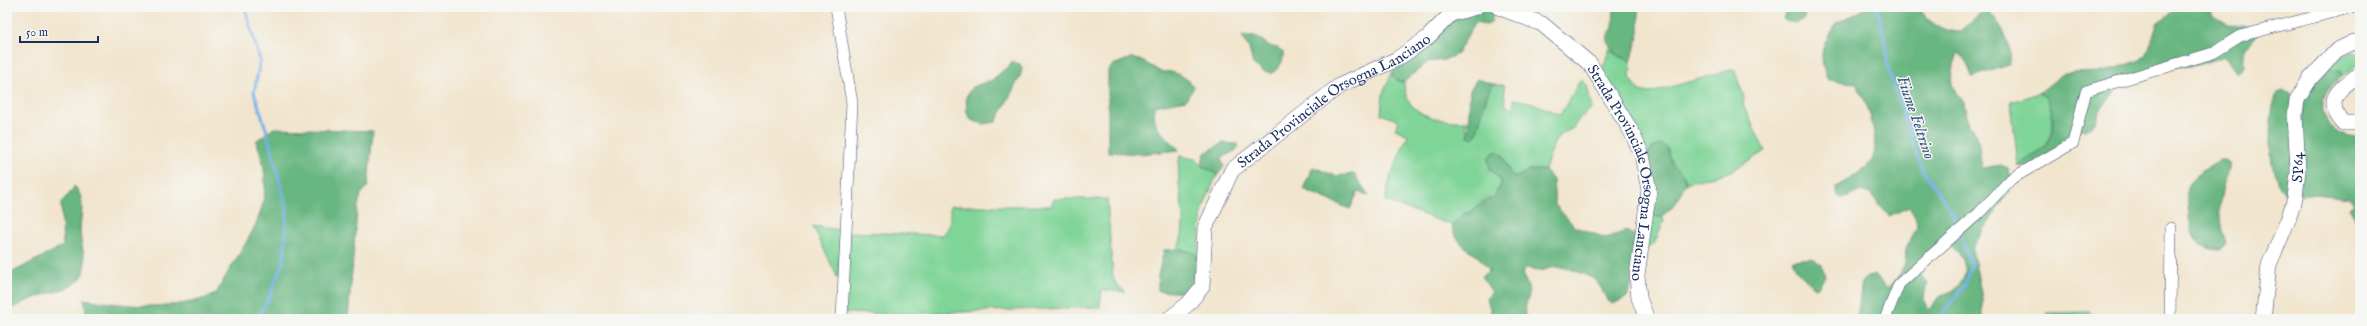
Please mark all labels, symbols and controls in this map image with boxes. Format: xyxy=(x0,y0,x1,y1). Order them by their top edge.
scale bar xyxy=(20,18,98,44)
text: 50 m xyxy=(26,25,48,40)
street label: Strada Provinciale Orsogna Lanciano xyxy=(1233,30,1435,172)
street label: Strada Provinciale Orsogna Lanciano xyxy=(1583,61,1658,282)
water label: Fiume Feltrino xyxy=(1892,73,1939,162)
street label: SP64 xyxy=(2288,151,2308,183)

